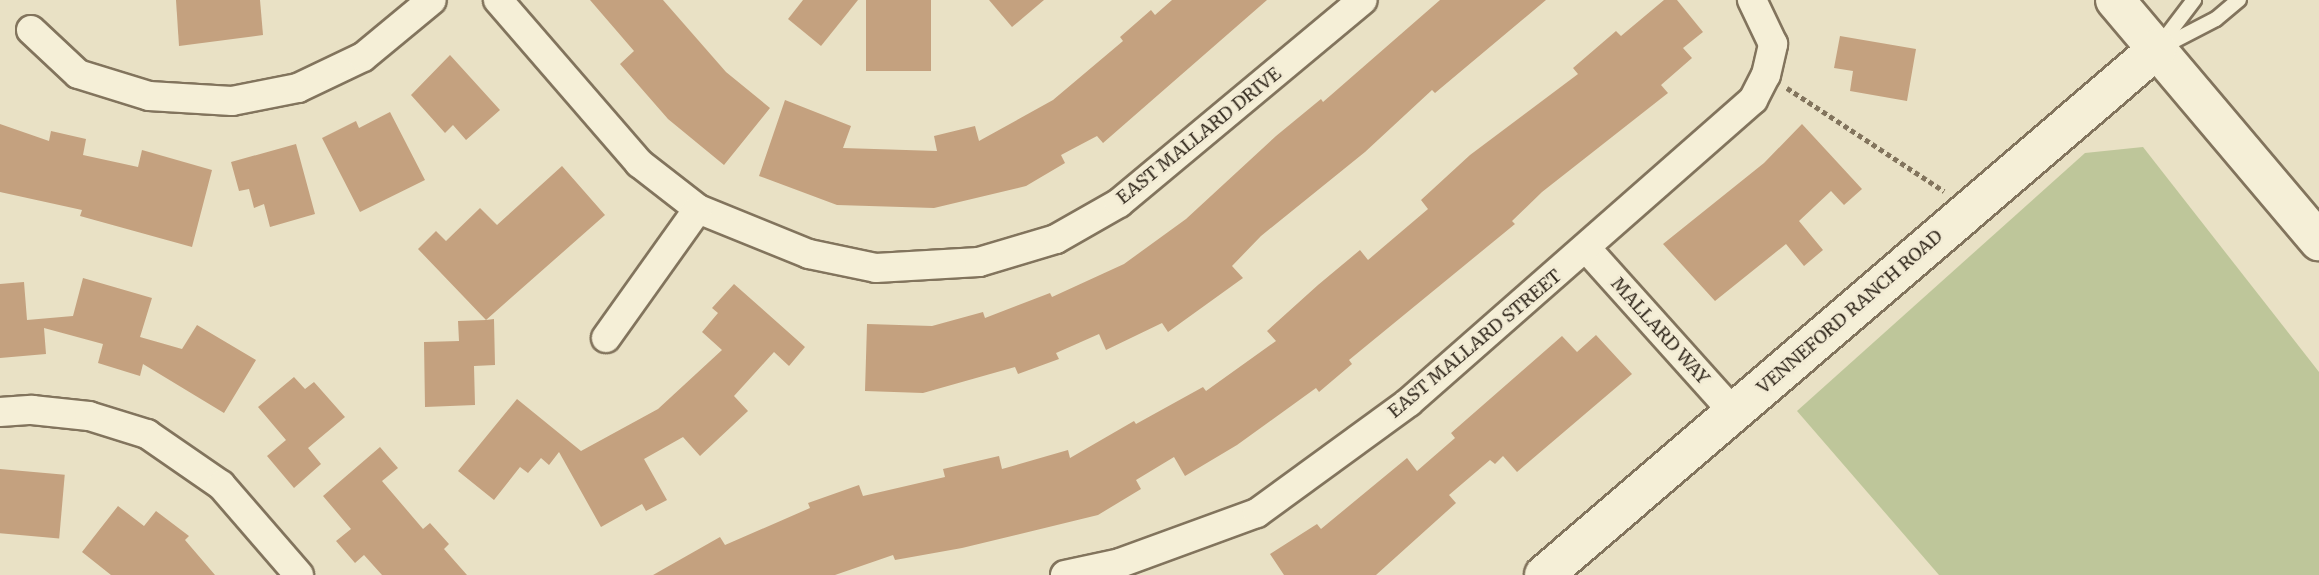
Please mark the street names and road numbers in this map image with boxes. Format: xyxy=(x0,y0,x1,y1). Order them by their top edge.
street label: EAST MALLARD DRIVE xyxy=(1113,63,1285,209)
street label: VENNEFORD RANCH ROAD xyxy=(1753,226,1947,398)
street label: EAST MALLARD STREET xyxy=(1384,265,1566,423)
street label: MALLARD WAY xyxy=(1606,273,1714,389)

